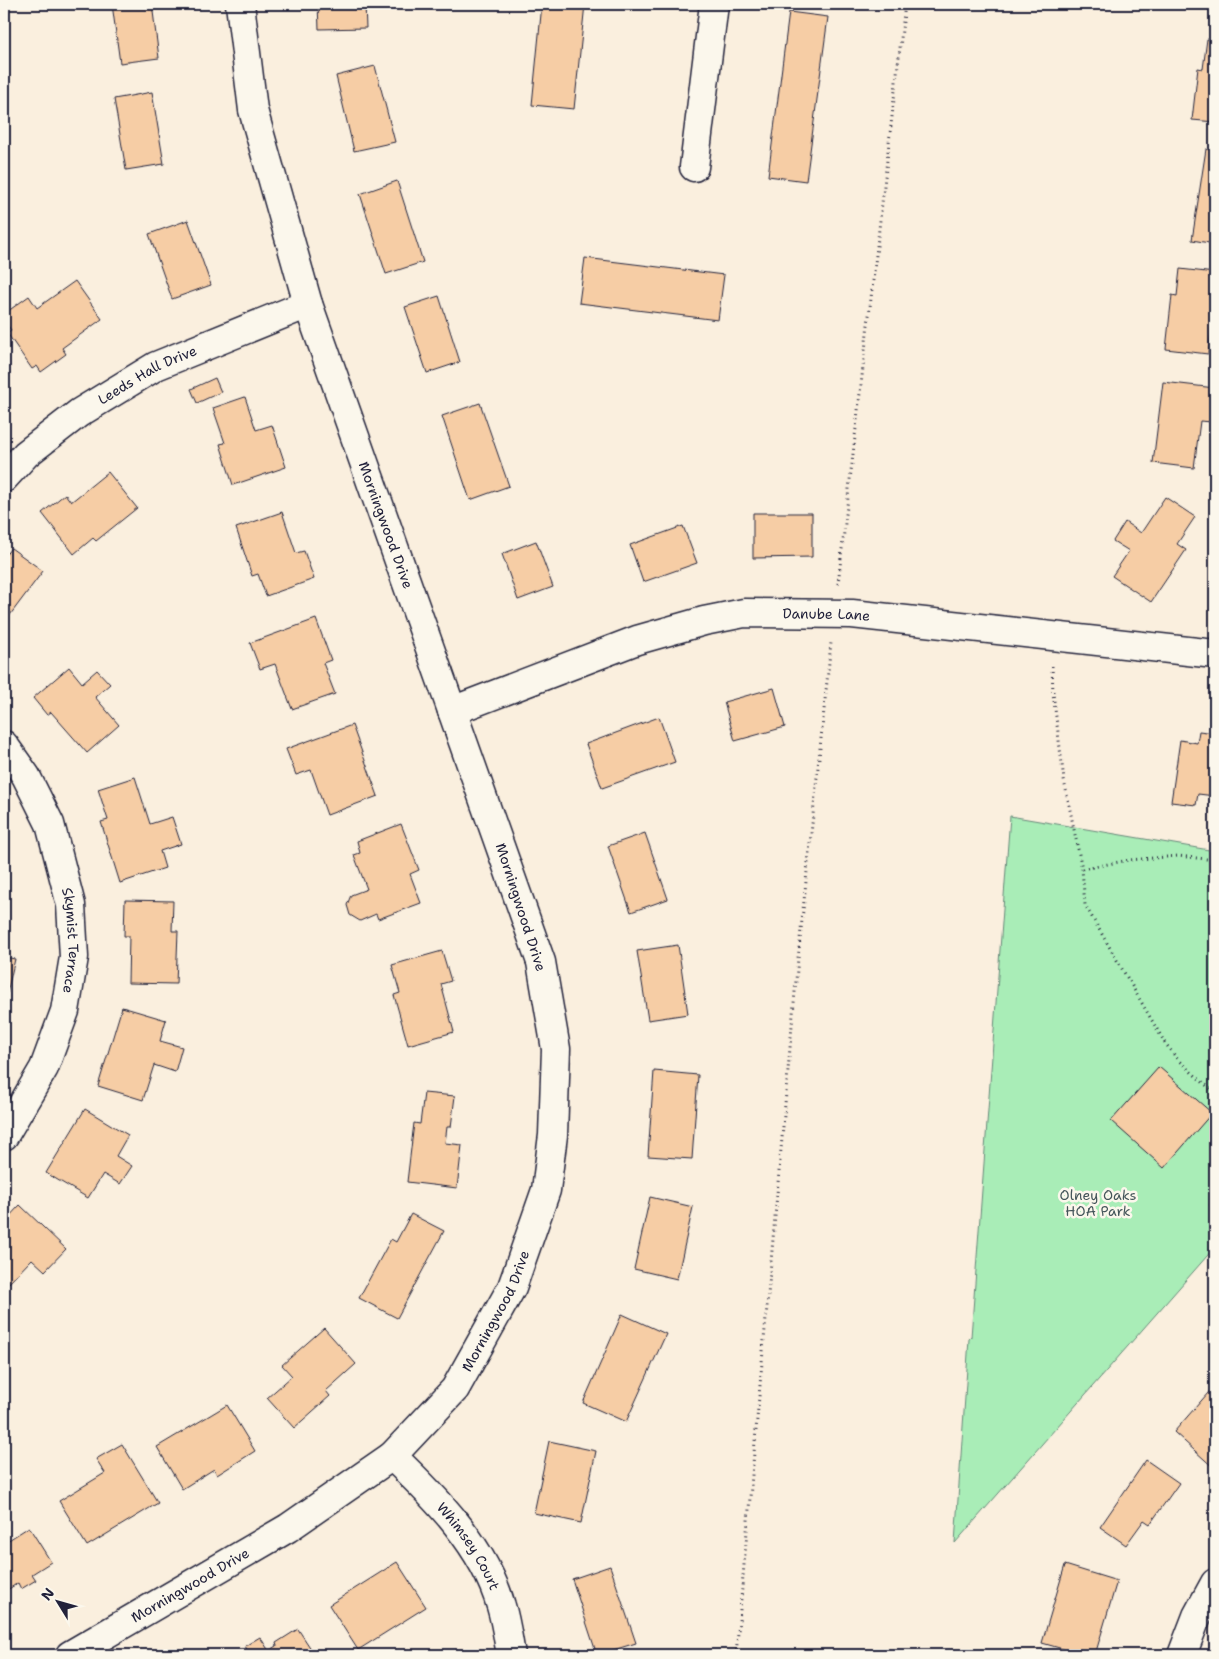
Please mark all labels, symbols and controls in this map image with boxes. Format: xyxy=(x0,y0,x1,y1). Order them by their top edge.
street label: Leeds Hall Drive xyxy=(94,341,199,408)
street label: Morningwood Drive xyxy=(355,459,417,591)
street label: Danube Lane xyxy=(782,604,871,625)
street label: Morningwood Drive xyxy=(492,841,550,973)
street label: Skymist Terrace xyxy=(58,886,83,995)
park label: Olney Oaks HOA Park xyxy=(1059,1186,1137,1220)
street label: Morningwood Drive xyxy=(458,1248,533,1375)
street label: Whimsey Court xyxy=(433,1498,504,1593)
street label: Morningwood Drive xyxy=(128,1544,253,1627)
north arrow xyxy=(32,1576,82,1626)
text: N xyxy=(37,1584,58,1604)

